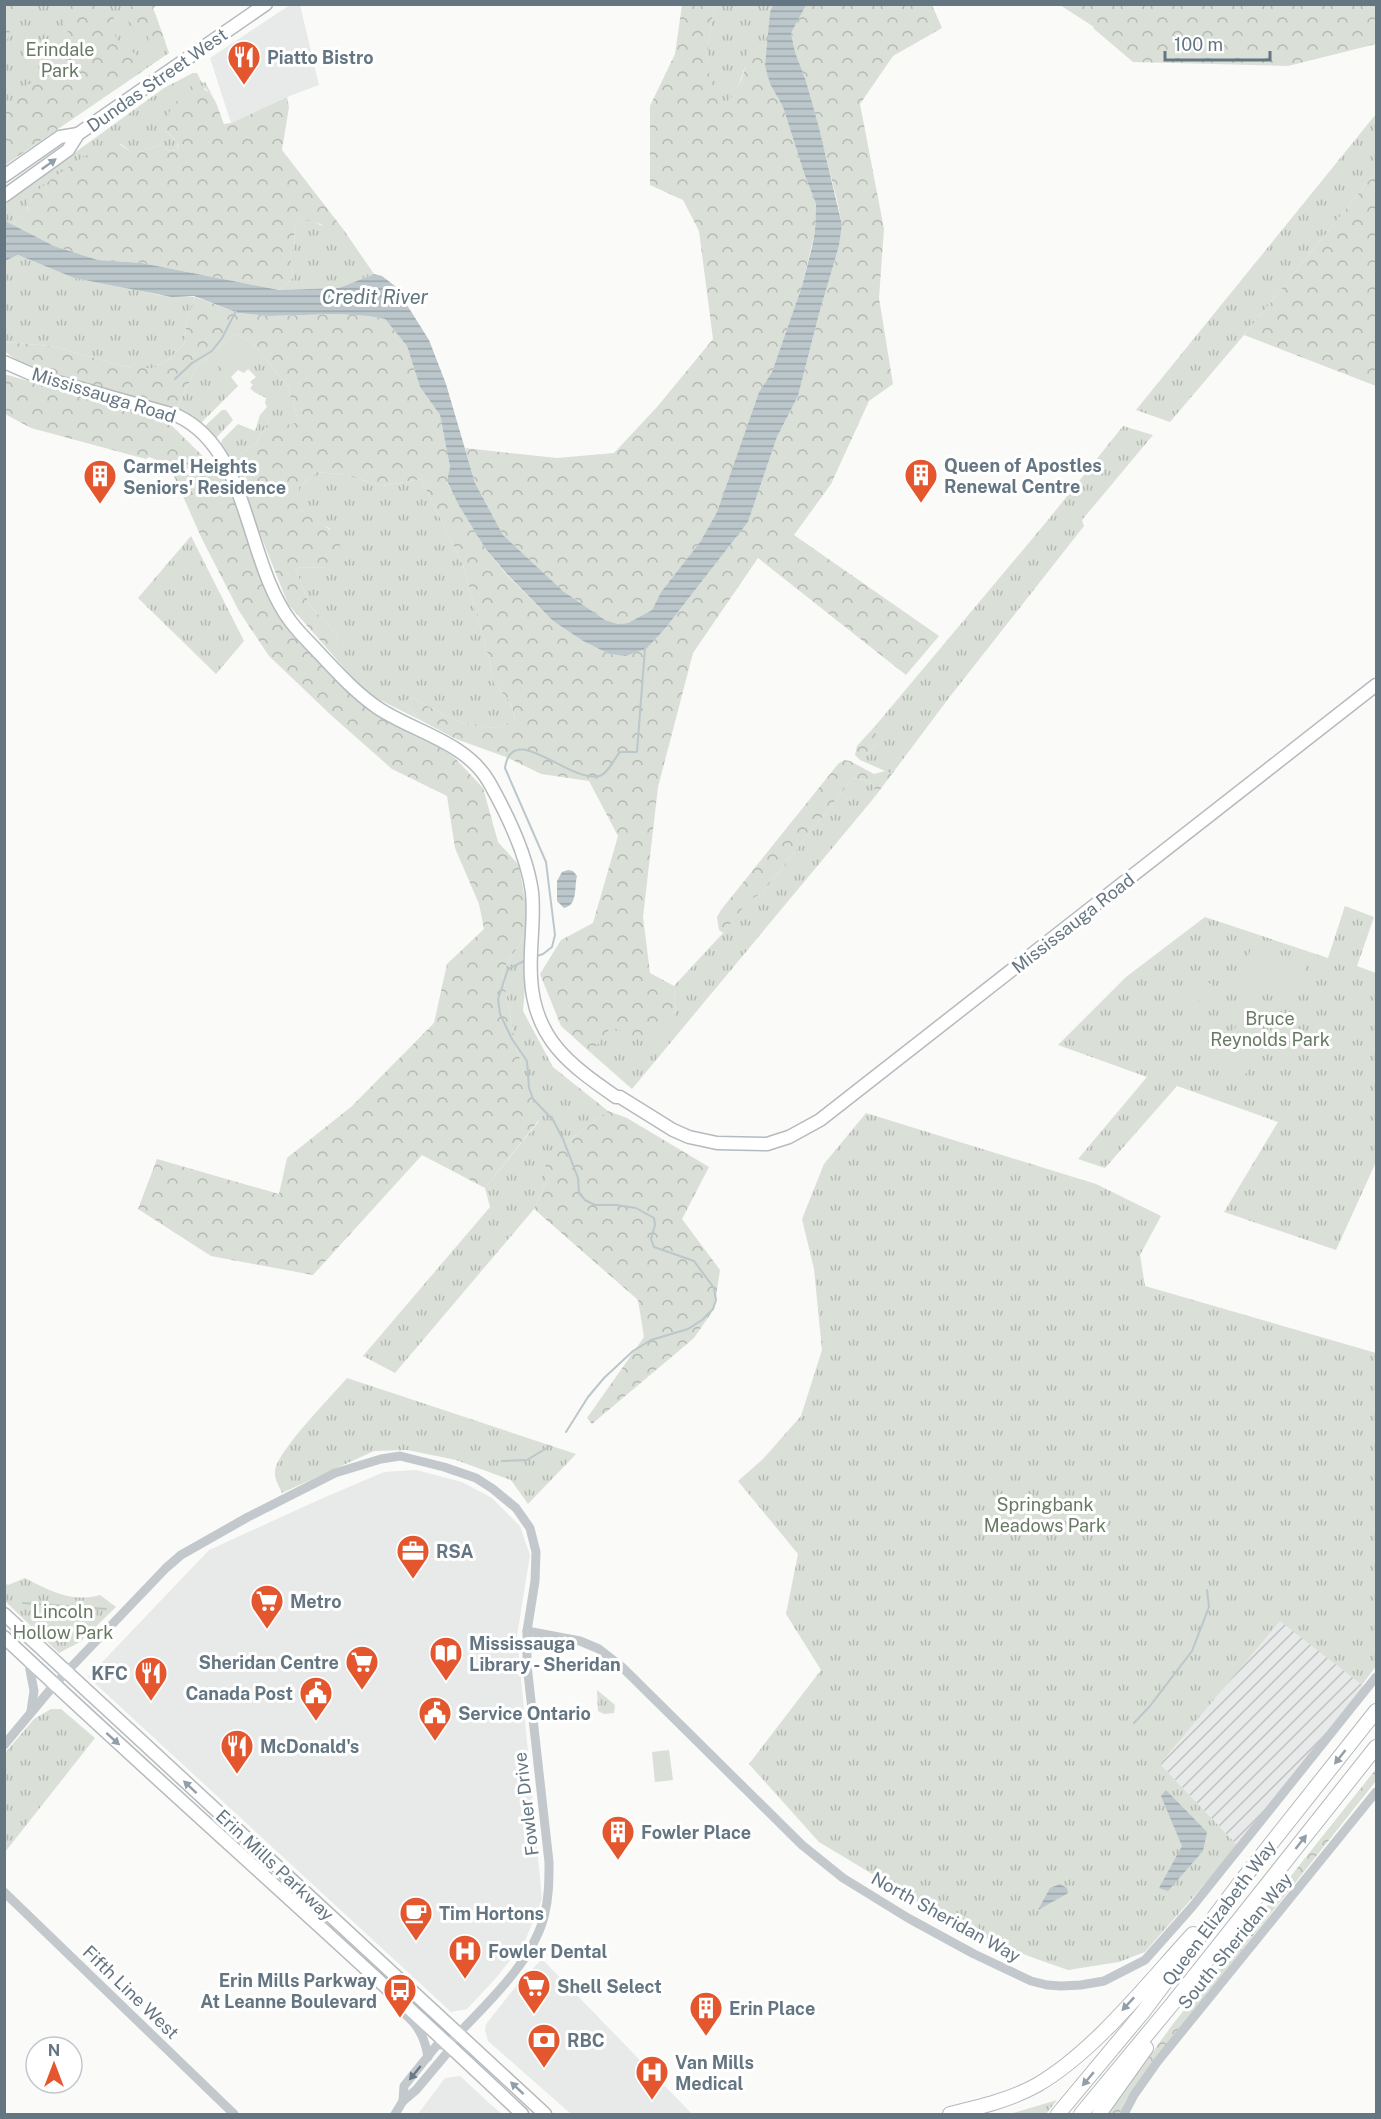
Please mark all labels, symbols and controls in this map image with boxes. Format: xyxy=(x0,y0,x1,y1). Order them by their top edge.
street label: Dundas Street West xyxy=(83,24,231,136)
scale bar xyxy=(1165,24,1270,62)
text: 100 m xyxy=(1174,34,1223,55)
park label: Erindale Park xyxy=(26,39,94,81)
restaurant icon: Piatto Bistro xyxy=(226,39,262,86)
place label: Piatto Bistro xyxy=(267,47,374,68)
one-way arrow xyxy=(40,158,56,170)
water label: Credit River xyxy=(322,285,429,309)
street label: Mississauga Road xyxy=(29,363,179,427)
place label: Queen of Apostles Renewal Centre xyxy=(944,455,1102,497)
place label: Carmel Heights Seniors' Residence xyxy=(123,456,286,498)
building icon: Queen of Apostles Renewal Centre xyxy=(903,457,939,504)
building icon: Carmel Heights Seniors' Residence xyxy=(82,458,118,505)
street label: Mississauga Road xyxy=(1008,869,1138,977)
park label: Bruce Reynolds Park xyxy=(1210,1008,1330,1050)
park label: Springbank Meadows Park xyxy=(984,1494,1106,1536)
office icon: RSA xyxy=(395,1533,431,1580)
place label: RSA xyxy=(436,1541,474,1562)
supermarket icon: Metro xyxy=(249,1583,285,1630)
place label: Metro xyxy=(290,1591,342,1612)
park label: Lincoln Hollow Park xyxy=(13,1601,113,1643)
place label: Mississauga Library - Sheridan xyxy=(469,1633,621,1675)
library icon: Mississauga Library - Sheridan xyxy=(428,1635,464,1682)
supermarket icon: Sheridan Centre xyxy=(344,1644,380,1691)
place label: Sheridan Centre xyxy=(198,1652,339,1673)
restaurant icon: KFC xyxy=(133,1655,169,1702)
place label: KFC xyxy=(91,1663,128,1684)
public building icon: Canada Post xyxy=(298,1675,334,1722)
place label: Canada Post xyxy=(185,1683,293,1704)
public building icon: Service Ontario xyxy=(417,1695,453,1742)
place label: Service Ontario xyxy=(458,1703,591,1724)
restaurant icon: McDonald's xyxy=(219,1728,255,1775)
one-way arrow xyxy=(105,1732,120,1745)
place label: McDonald's xyxy=(260,1736,359,1757)
one-way arrow xyxy=(1335,1749,1347,1764)
street label: Fowler Drive xyxy=(509,1751,543,1857)
one-way arrow xyxy=(183,1781,198,1794)
street label: Erin Mills Parkway xyxy=(212,1805,339,1925)
building icon: Fowler Place xyxy=(600,1814,636,1861)
place label: Fowler Place xyxy=(641,1822,751,1843)
one-way arrow xyxy=(1294,1834,1307,1850)
street label: Queen Elizabeth Way xyxy=(1158,1836,1281,1990)
street label: North Sheridan Way xyxy=(868,1867,1024,1967)
street label: South Sheridan Way xyxy=(1174,1868,1297,2013)
cafe icon: Tim Hortons xyxy=(398,1895,434,1942)
place label: Tim Hortons xyxy=(439,1903,544,1924)
hospital icon: Fowler Dental xyxy=(447,1933,483,1980)
street label: Fifth Line West xyxy=(79,1941,183,2043)
place label: Fowler Dental xyxy=(488,1941,608,1962)
supermarket icon: Shell Select xyxy=(516,1968,552,2015)
place label: Erin Mills Parkway At Leanne Boulevard xyxy=(200,1970,377,2012)
bus stop icon: Erin Mills Parkway At Leanne Boulevard xyxy=(382,1972,418,2019)
place label: Shell Select xyxy=(557,1976,662,1997)
building icon: Erin Place xyxy=(688,1990,724,2037)
one-way arrow xyxy=(1122,1996,1135,2011)
place label: Erin Place xyxy=(729,1998,815,2019)
bank icon: RBC xyxy=(526,2022,562,2069)
place label: RBC xyxy=(567,2030,605,2051)
north arrow xyxy=(24,2035,84,2095)
text: N xyxy=(48,2041,60,2060)
place label: Van Mills Medical xyxy=(675,2052,754,2094)
hospital icon: Van Mills Medical xyxy=(634,2054,670,2101)
one-way arrow xyxy=(408,2065,421,2081)
one-way arrow xyxy=(1082,2072,1094,2087)
one-way arrow xyxy=(510,2082,525,2095)

